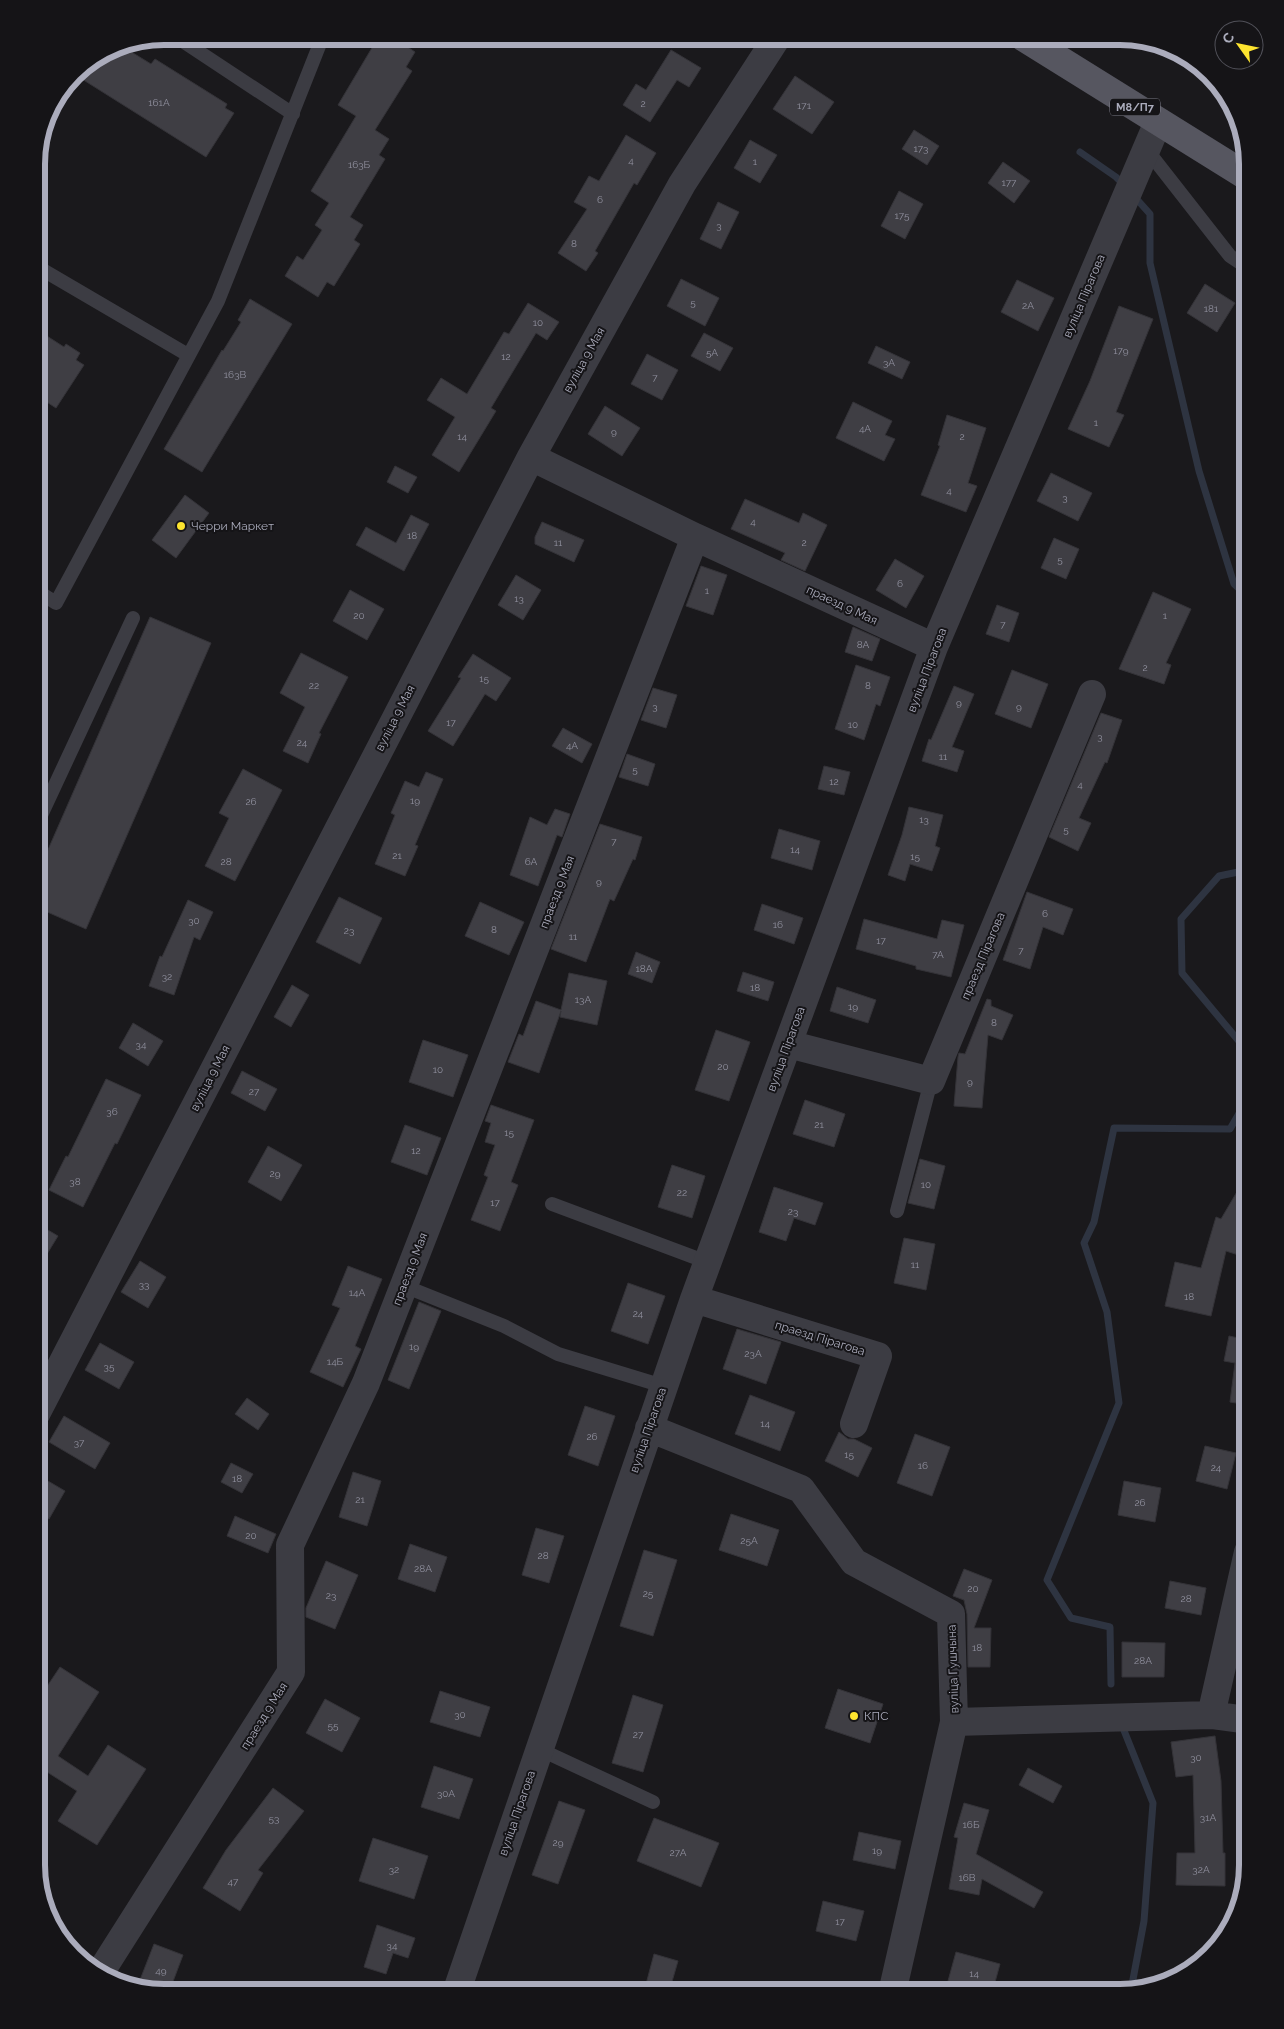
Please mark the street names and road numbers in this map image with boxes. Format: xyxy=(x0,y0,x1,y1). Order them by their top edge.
road number: М8/П7 xyxy=(1110,98,1160,115)
street label: вуліца Пірагова xyxy=(1060,252,1108,340)
street label: вуліца 9 Мая xyxy=(560,325,608,395)
street label: праезд 9 Мая xyxy=(804,582,880,628)
street label: вуліца Пірагова xyxy=(905,626,949,714)
street label: вуліца 9 Мая xyxy=(372,683,418,753)
street label: праезд 9 Мая xyxy=(537,854,577,930)
street label: праезд Пірагова xyxy=(958,910,1008,1002)
street label: вуліца Пірагова xyxy=(764,1005,808,1093)
street label: вуліца 9 Мая xyxy=(187,1043,233,1113)
street label: праезд 9 Мая xyxy=(390,1231,430,1307)
street label: праезд Пірагова xyxy=(773,1318,867,1358)
street label: вуліца Пірагова xyxy=(627,1386,669,1474)
street label: вуліца Гушчына xyxy=(944,1624,962,1714)
street label: праезд 9 Мая xyxy=(238,1680,290,1752)
street label: вуліца Пірагова xyxy=(496,1769,538,1857)

